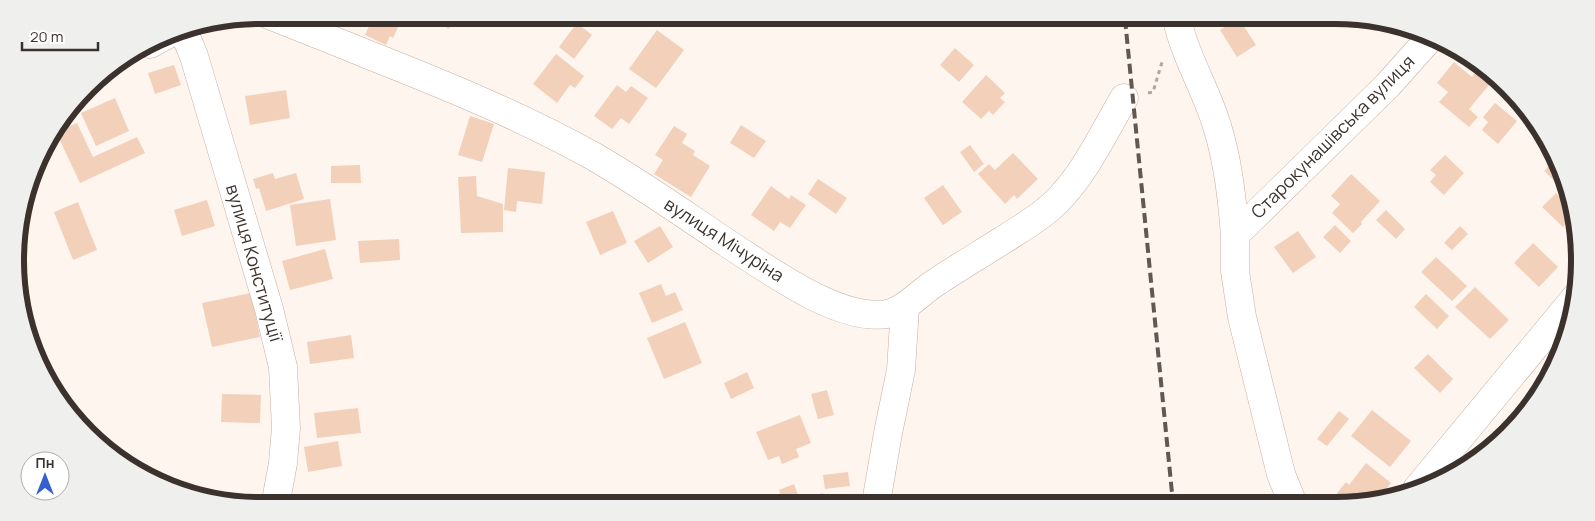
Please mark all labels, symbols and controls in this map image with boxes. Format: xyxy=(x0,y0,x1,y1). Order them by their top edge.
scale bar xyxy=(22,20,99,52)
text: 20 m xyxy=(30,26,63,47)
street label: Старокунашівська вулиця xyxy=(1245,49,1419,223)
street label: вулиця Конституції xyxy=(221,181,289,345)
street label: вулиця Мічуріна xyxy=(660,191,789,287)
north arrow xyxy=(20,451,70,501)
text: Пн xyxy=(36,453,54,472)

